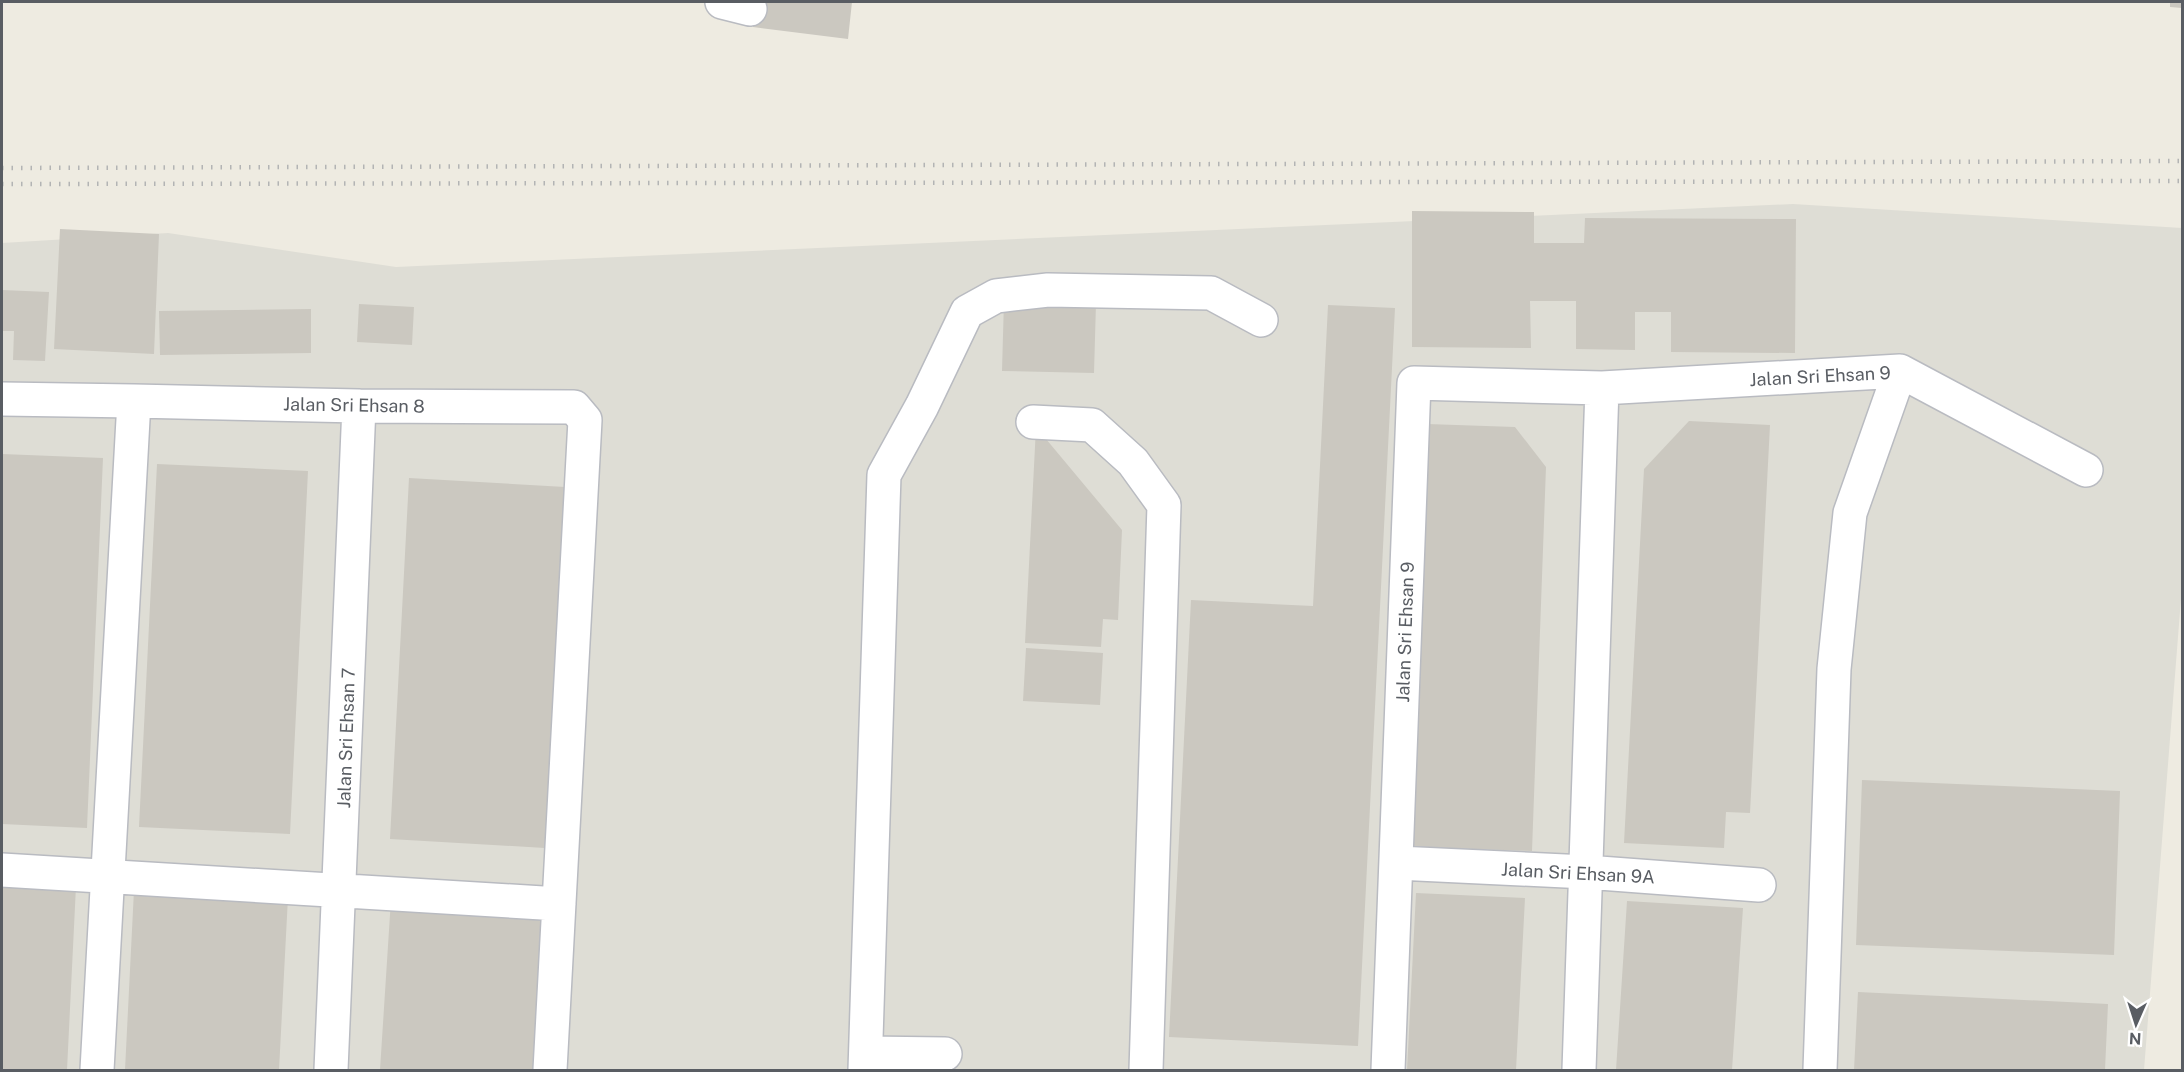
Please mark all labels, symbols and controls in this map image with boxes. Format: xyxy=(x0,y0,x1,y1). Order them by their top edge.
street label: Jalan Sri Ehsan 9 xyxy=(1749,362,1891,390)
street label: Jalan Sri Ehsan 8 xyxy=(283,393,425,417)
street label: Jalan Sri Ehsan 9 xyxy=(1392,561,1418,703)
street label: Jalan Sri Ehsan 7 xyxy=(333,667,359,809)
street label: Jalan Sri Ehsan 9A xyxy=(1501,858,1656,888)
north arrow xyxy=(2106,994,2166,1054)
text: N xyxy=(2128,1029,2142,1048)

